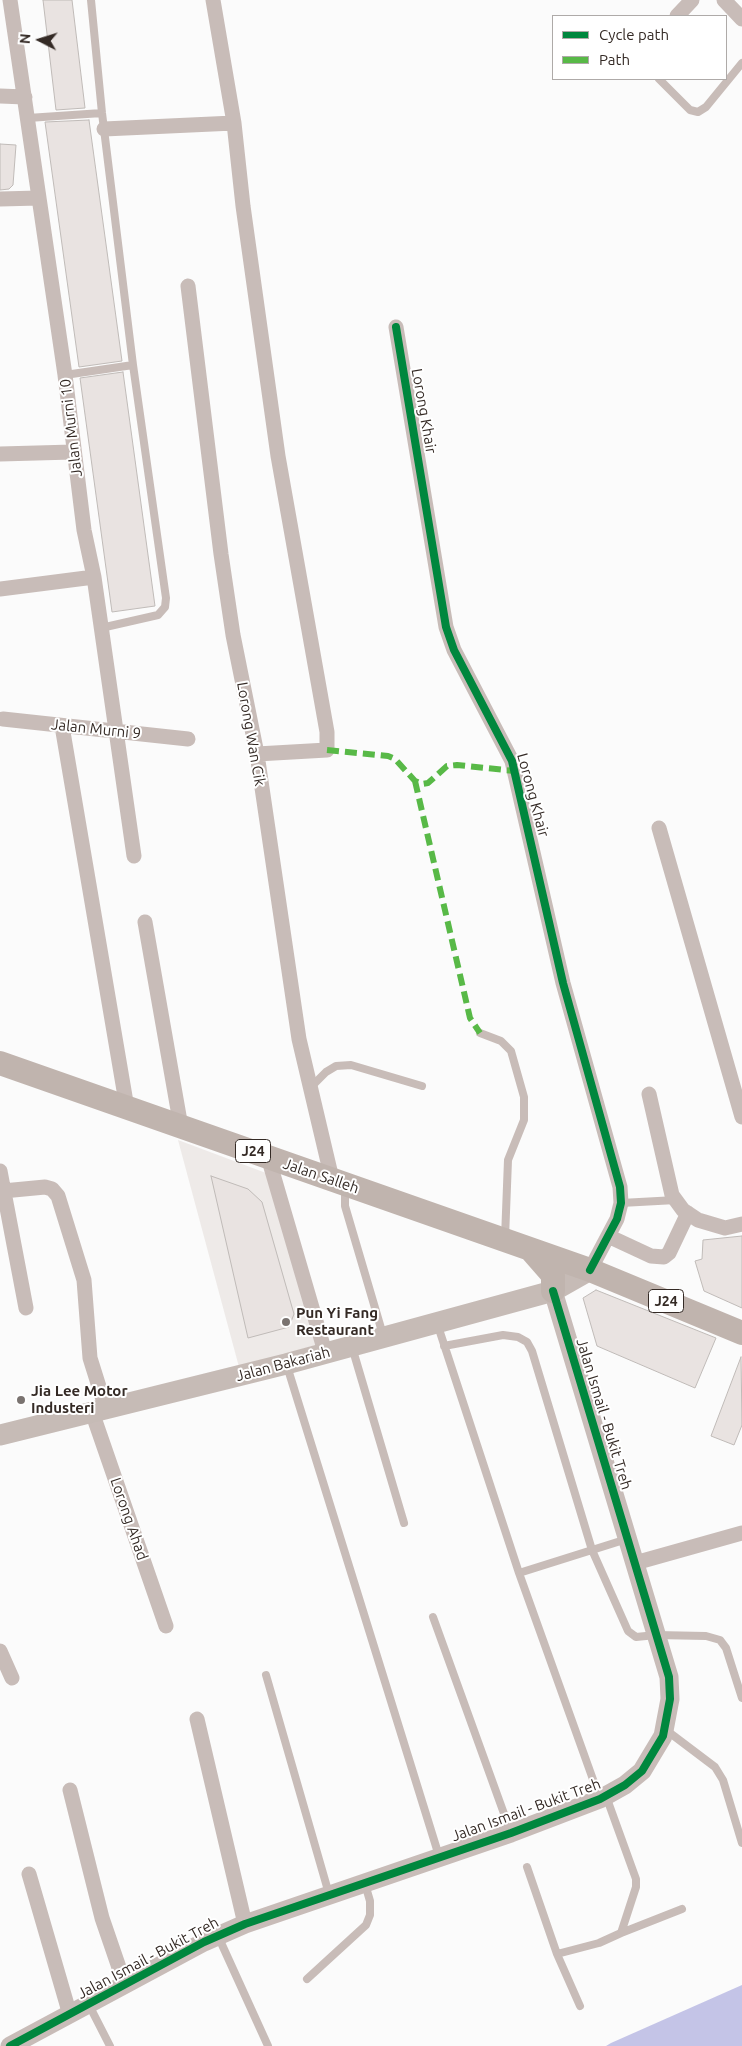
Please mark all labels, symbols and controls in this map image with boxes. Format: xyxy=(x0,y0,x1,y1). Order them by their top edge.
north arrow xyxy=(15,15,65,65)
legend xyxy=(552,15,727,80)
text: Cycle path xyxy=(599,26,669,43)
text: N xyxy=(17,33,33,45)
text: Path xyxy=(599,51,630,68)
street label: Lorong Khair xyxy=(408,367,440,455)
street label: Jalan Murni 10 xyxy=(56,378,86,478)
street label: Lorong Wan Cik xyxy=(233,681,269,787)
street label: Jalan Murni 9 xyxy=(50,715,142,743)
street label: Lorong Khair xyxy=(513,751,553,839)
road number: J24 xyxy=(236,1140,270,1162)
street label: Jalan Salleh xyxy=(281,1155,361,1197)
road number: J24 xyxy=(648,1290,684,1312)
place label: Pun Yi Fang Restaurant xyxy=(296,1304,378,1339)
marker: Pun Yi Fang Restaurant xyxy=(280,1316,292,1328)
street label: Jalan Ismail - Bukit Treh xyxy=(572,1336,636,1492)
street label: Jalan Bakariah xyxy=(234,1343,332,1385)
place label: Jia Lee Motor Industeri xyxy=(31,1382,128,1417)
marker: Jia Lee Motor Industeri xyxy=(15,1394,27,1406)
street label: Lorong Ahad xyxy=(106,1475,152,1563)
street label: Jalan Ismail - Bukit Treh xyxy=(449,1775,603,1845)
street label: Jalan Ismail - Bukit Treh xyxy=(74,1913,222,2003)

